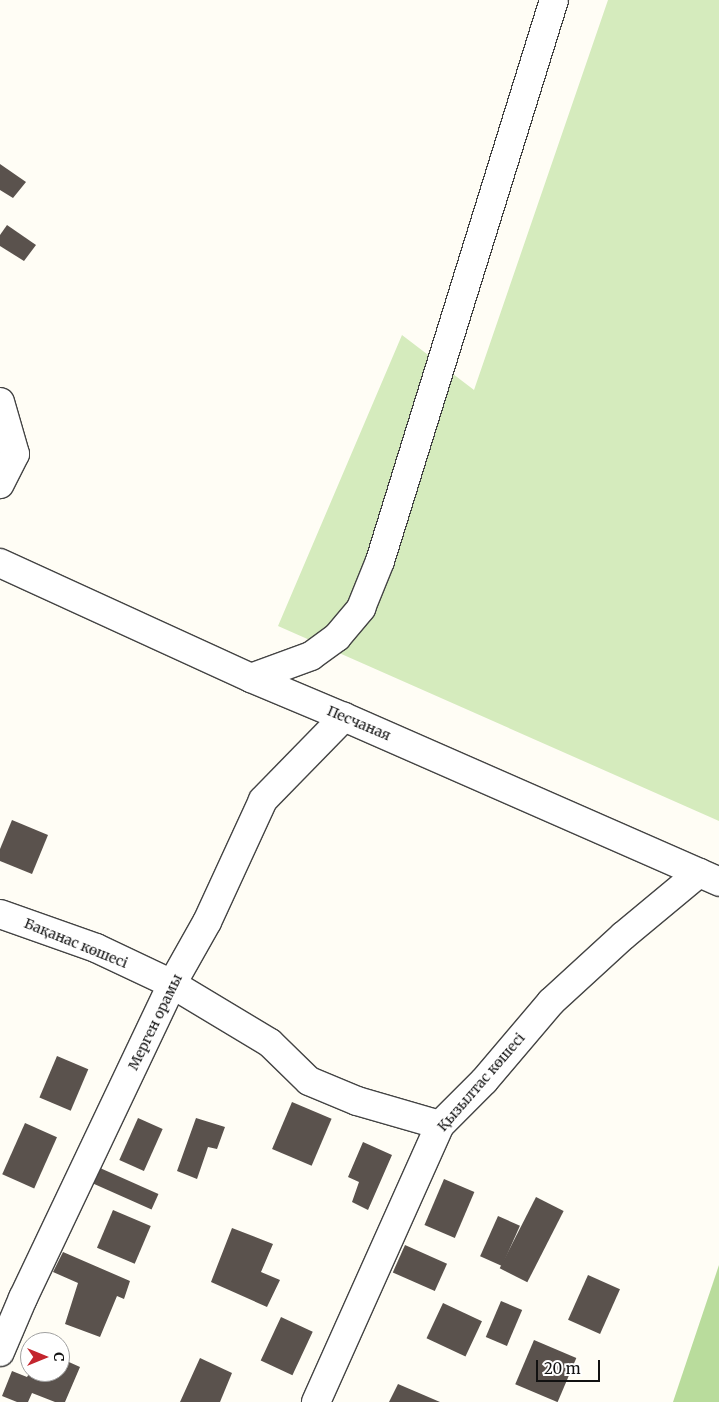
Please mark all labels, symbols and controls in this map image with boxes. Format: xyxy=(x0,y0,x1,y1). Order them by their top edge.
street label: Песчаная xyxy=(325,702,393,744)
street label: Бақанас көшесі xyxy=(22,915,130,971)
street label: Мерген орамы xyxy=(125,971,185,1073)
street label: Қызылтас көшесі xyxy=(434,1029,528,1135)
north arrow xyxy=(20,1332,70,1382)
scale bar xyxy=(539,1350,603,1382)
text: С xyxy=(50,1352,68,1362)
text: 20 m xyxy=(544,1359,581,1378)

